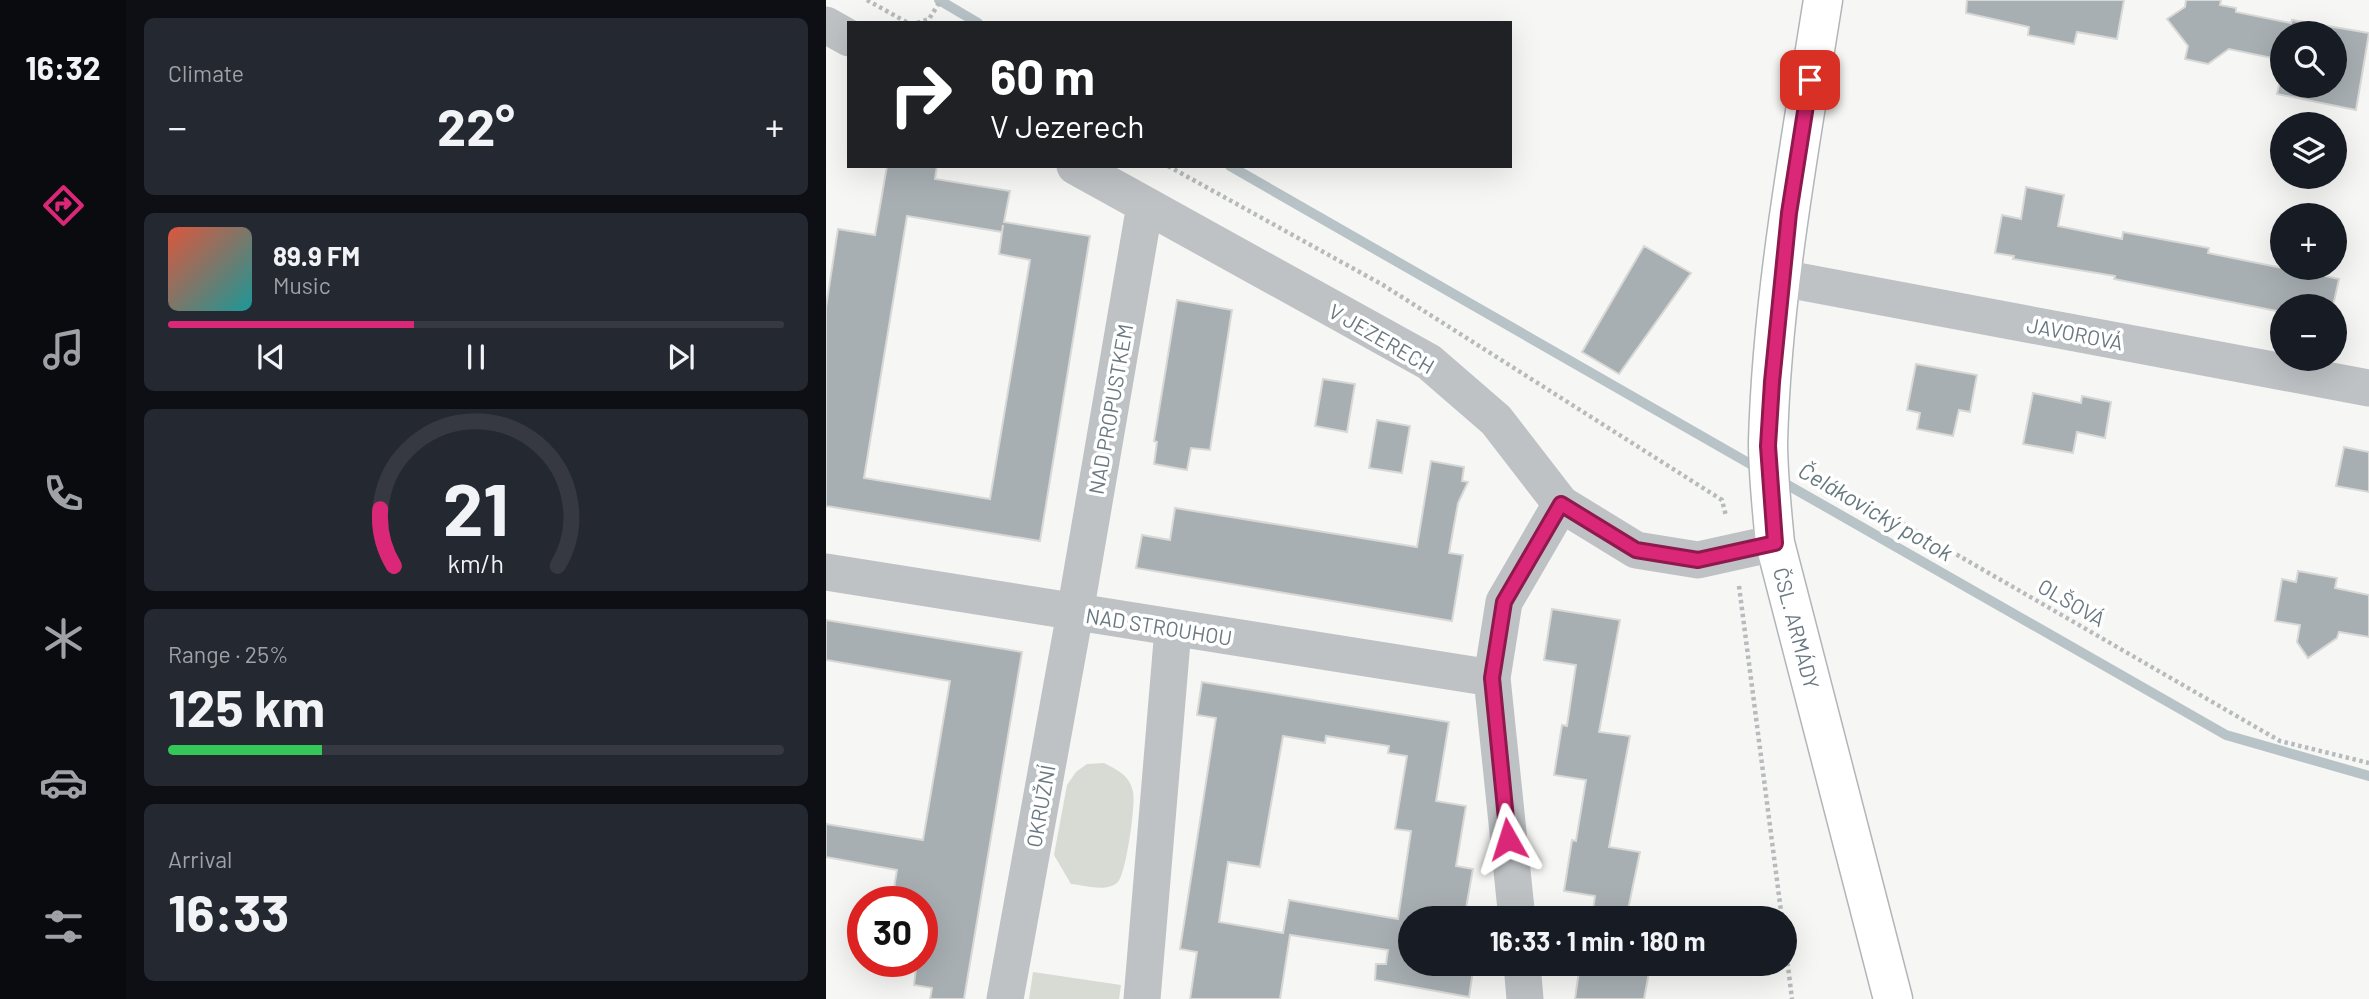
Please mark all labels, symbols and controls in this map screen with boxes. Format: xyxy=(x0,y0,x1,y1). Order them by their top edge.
map controls xyxy=(2270,21,2347,371)
button: search xyxy=(2270,21,2347,98)
text: 60 m xyxy=(990,46,1095,105)
text: 16:32 xyxy=(25,48,101,86)
icon: right xyxy=(875,49,966,140)
pin xyxy=(1780,50,1840,110)
text: Climate xyxy=(168,59,244,87)
icon: arrive xyxy=(1791,61,1829,99)
text: 22° xyxy=(437,94,515,156)
text: − xyxy=(168,103,187,149)
text: + xyxy=(765,103,784,149)
text: V Jezerech xyxy=(990,106,1145,144)
button: layers xyxy=(2270,112,2347,189)
icon: directions xyxy=(39,181,88,230)
button: + xyxy=(2270,203,2347,280)
text: 89.9 FM xyxy=(273,240,360,271)
text: Music xyxy=(273,271,331,299)
button: − xyxy=(2270,294,2347,371)
street label: V JEZERECH xyxy=(1325,298,1439,378)
street label: JAVOROVÁ xyxy=(2025,311,2126,355)
street label: NAD PROPUSTKEM xyxy=(1083,322,1137,496)
icon: music xyxy=(39,325,88,374)
icon: previous xyxy=(252,338,290,376)
icon: pause xyxy=(457,338,495,376)
icon: next xyxy=(662,338,700,376)
water label: Čelákovický potok xyxy=(1794,456,1958,566)
text: 21 xyxy=(443,463,509,551)
icon: phone xyxy=(39,469,88,518)
text: km/h xyxy=(448,547,504,577)
street label: ČSL. ARMÁDY xyxy=(1769,564,1825,692)
street label: OLŠOVÁ xyxy=(2034,573,2110,631)
street label: NAD STROUHOU xyxy=(1084,602,1234,650)
icon: climate xyxy=(39,614,88,663)
text: Range · 25% xyxy=(168,640,288,668)
text: 125 km xyxy=(168,675,325,737)
icon: car xyxy=(39,758,88,807)
street label: OKRUŽNÍ xyxy=(1020,763,1060,849)
position arrow xyxy=(1471,802,1545,876)
text: Arrival xyxy=(168,845,232,873)
text: 16:33 xyxy=(168,880,289,942)
speed limit sign: 30 xyxy=(847,886,938,977)
icon: filters xyxy=(39,902,88,951)
text: 16:33 · 1 min · 180 m xyxy=(1490,925,1705,956)

